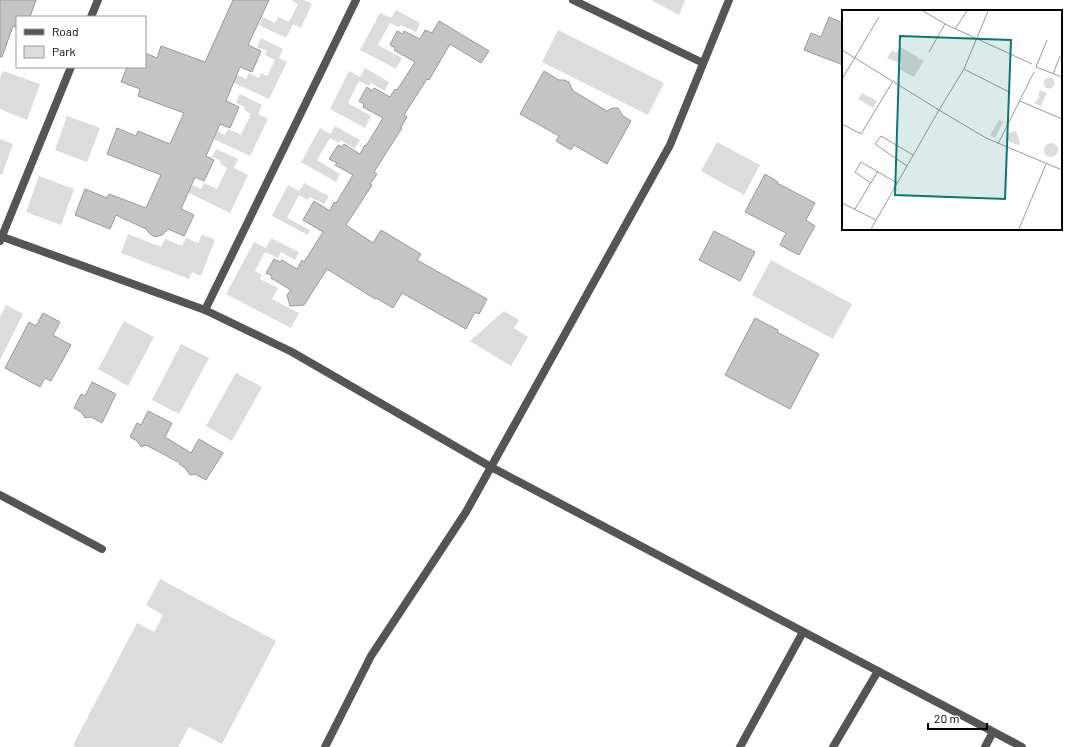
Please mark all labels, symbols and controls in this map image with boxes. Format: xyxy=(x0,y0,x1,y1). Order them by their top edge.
inset map xyxy=(842,10,1062,230)
legend xyxy=(16,16,146,68)
text: Road xyxy=(52,24,79,38)
text: Park xyxy=(52,44,76,58)
scale bar xyxy=(928,705,987,731)
text: 20 m xyxy=(934,711,960,725)

